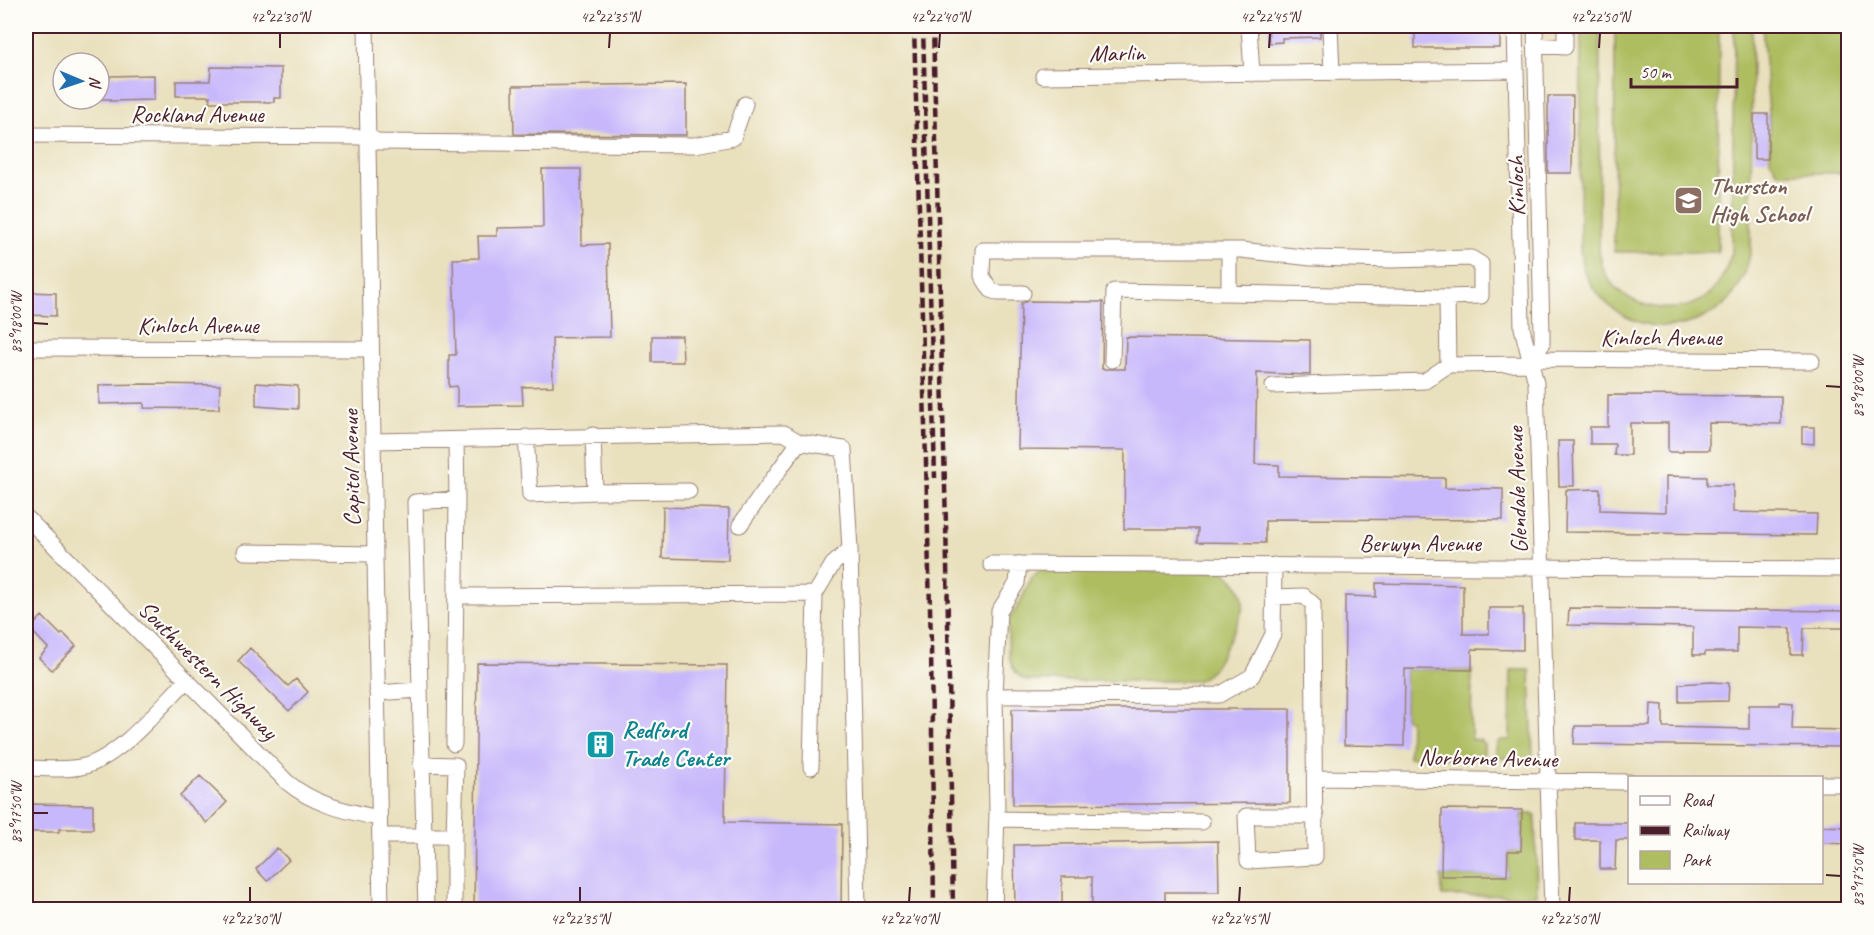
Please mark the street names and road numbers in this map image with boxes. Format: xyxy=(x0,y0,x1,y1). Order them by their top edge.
street label: Marlin xyxy=(1089,37,1146,68)
street label: Rockland Avenue xyxy=(130,99,266,129)
street label: Kinloch xyxy=(1500,154,1532,216)
street label: Kinloch Avenue xyxy=(137,310,261,340)
street label: Kinloch Avenue xyxy=(1600,322,1724,352)
street label: Capitol Avenue xyxy=(335,407,367,527)
street label: Glendale Avenue xyxy=(1500,424,1534,554)
street label: Berwyn Avenue xyxy=(1359,528,1483,558)
street label: Southwestern Highway xyxy=(132,594,285,747)
street label: Norborne Avenue xyxy=(1418,742,1560,774)

